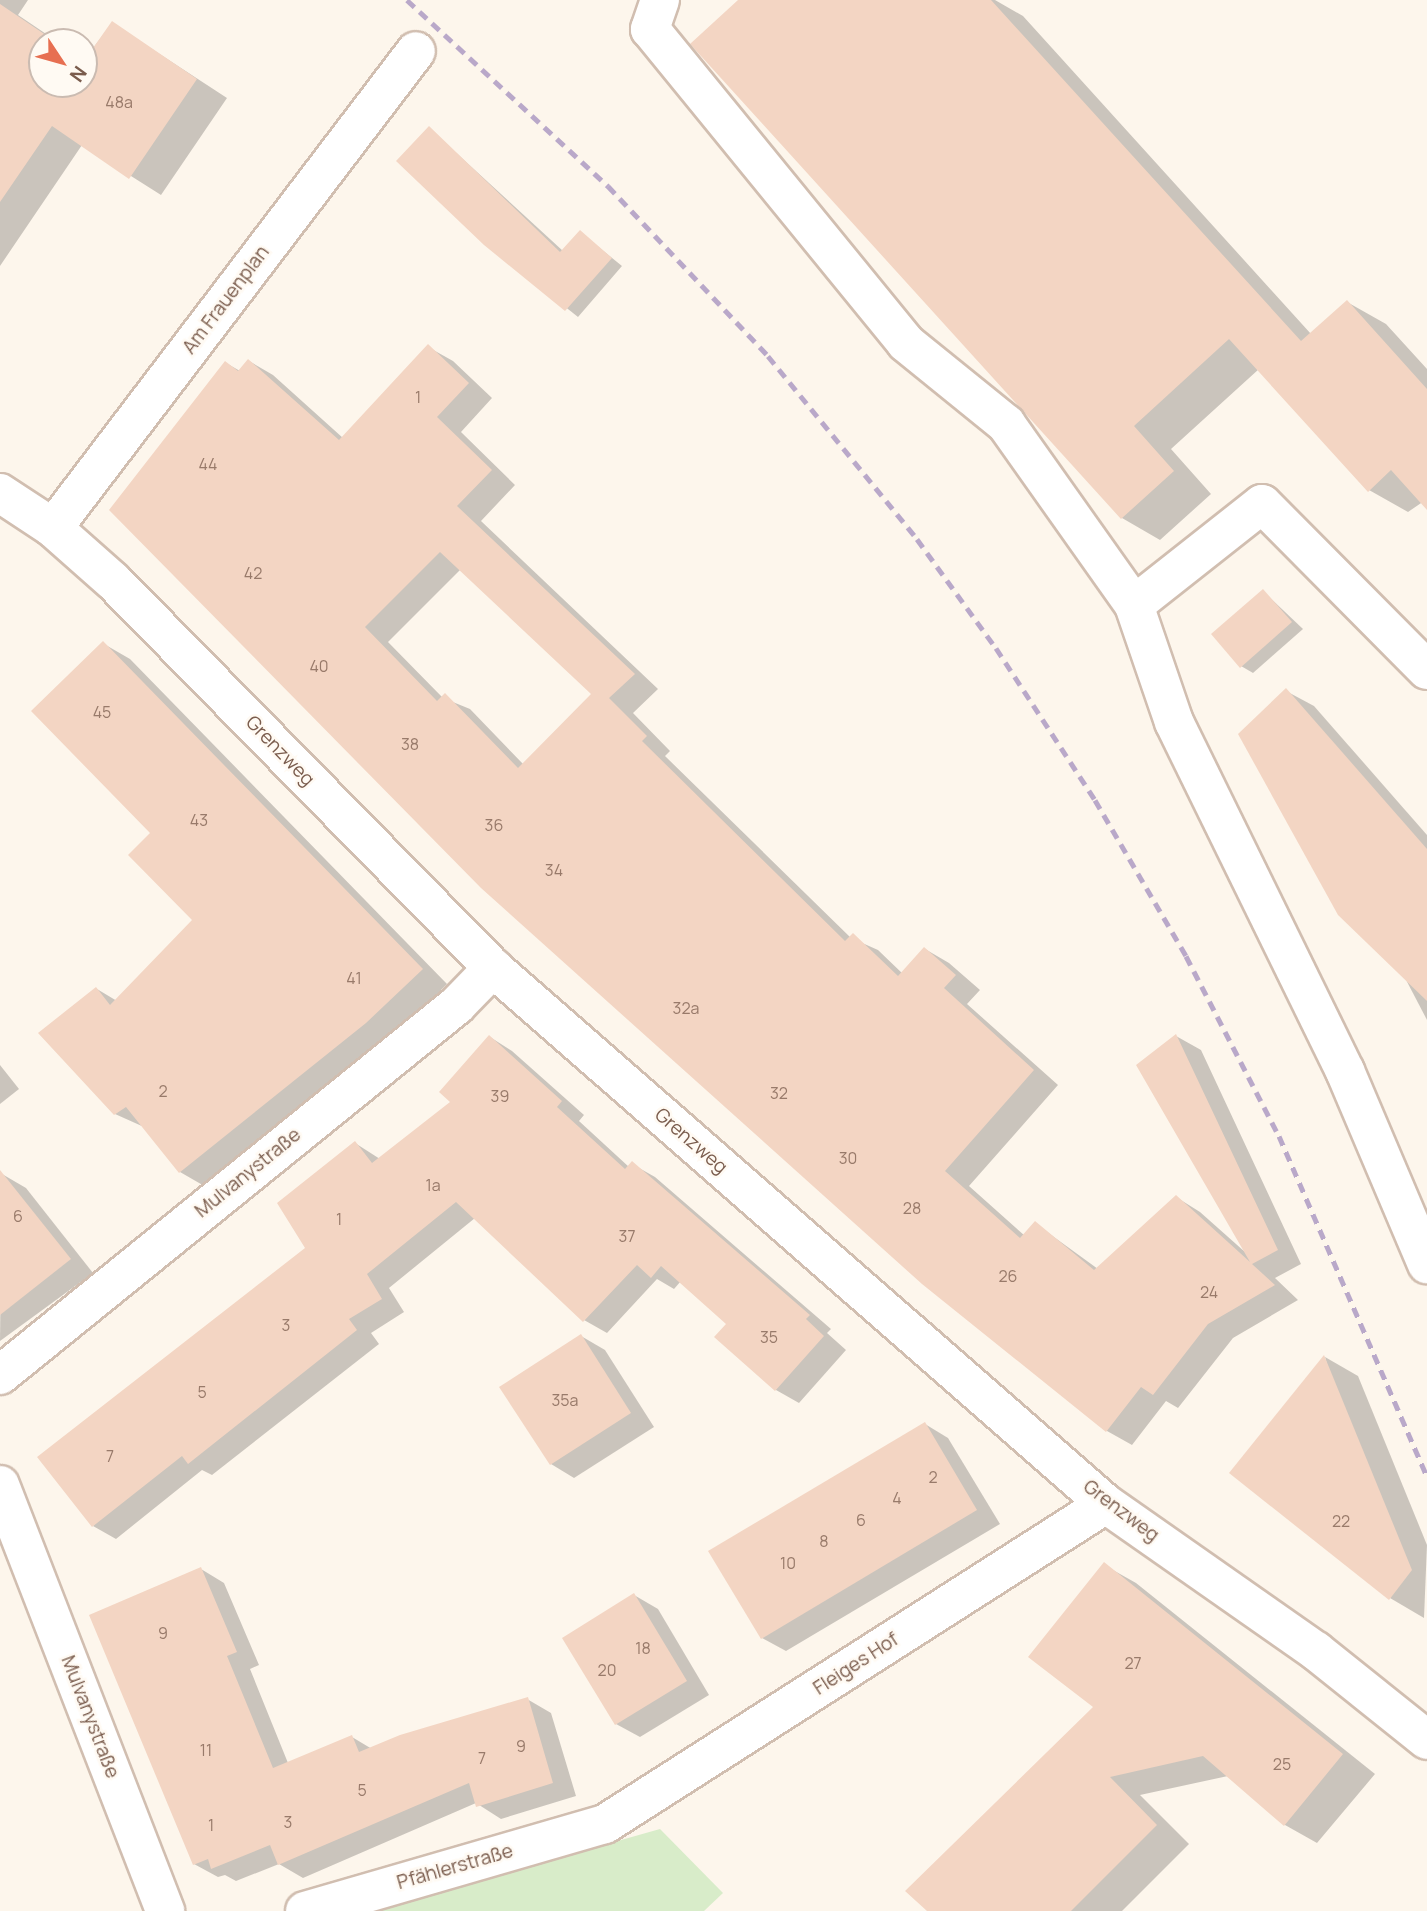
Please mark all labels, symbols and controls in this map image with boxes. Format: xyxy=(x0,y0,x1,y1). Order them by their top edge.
north arrow xyxy=(28,28,98,98)
text: N xyxy=(64,61,93,87)
house number: 48a xyxy=(105,92,133,112)
street label: Am Frauenplan xyxy=(178,241,274,359)
house number: 1 xyxy=(415,387,421,407)
house number: 44 xyxy=(198,454,218,474)
house number: 42 xyxy=(244,563,262,583)
house number: 40 xyxy=(309,656,329,676)
house number: 45 xyxy=(93,702,111,722)
street label: Grenzweg xyxy=(241,711,319,791)
house number: 38 xyxy=(401,734,419,754)
house number: 43 xyxy=(190,810,208,830)
house number: 36 xyxy=(485,815,503,835)
house number: 34 xyxy=(545,860,563,880)
house number: 41 xyxy=(346,968,362,988)
house number: 32a xyxy=(673,998,699,1018)
house number: 2 xyxy=(158,1081,168,1101)
house number: 32 xyxy=(770,1083,788,1103)
house number: 39 xyxy=(491,1086,509,1106)
street label: Grenzweg xyxy=(650,1103,732,1179)
street label: Mulvanystraße xyxy=(191,1123,305,1223)
house number: 30 xyxy=(839,1148,857,1168)
house number: 1a xyxy=(425,1175,441,1195)
house number: 28 xyxy=(903,1198,921,1218)
house number: 6 xyxy=(13,1206,23,1226)
house number: 1 xyxy=(336,1209,342,1229)
house number: 37 xyxy=(619,1226,635,1246)
house number: 26 xyxy=(998,1266,1018,1286)
house number: 24 xyxy=(1200,1282,1218,1302)
house number: 3 xyxy=(282,1315,290,1335)
house number: 35 xyxy=(760,1327,778,1347)
house number: 5 xyxy=(197,1382,207,1402)
house number: 35a xyxy=(552,1390,578,1410)
house number: 7 xyxy=(106,1446,114,1466)
house number: 2 xyxy=(928,1467,938,1487)
street label: Grenzweg xyxy=(1079,1475,1163,1547)
house number: 4 xyxy=(892,1488,902,1508)
house number: 6 xyxy=(856,1510,866,1530)
house number: 22 xyxy=(1332,1511,1350,1531)
house number: 8 xyxy=(819,1531,829,1551)
house number: 10 xyxy=(780,1553,796,1573)
house number: 9 xyxy=(158,1623,168,1643)
street label: Fleiges Hof xyxy=(809,1628,903,1700)
house number: 18 xyxy=(635,1638,651,1658)
street label: Mulvanystraße xyxy=(56,1653,124,1781)
house number: 27 xyxy=(1124,1653,1142,1673)
house number: 20 xyxy=(598,1660,616,1680)
house number: 9 xyxy=(516,1736,526,1756)
house number: 11 xyxy=(200,1740,212,1760)
house number: 7 xyxy=(478,1748,486,1768)
house number: 25 xyxy=(1273,1754,1291,1774)
house number: 5 xyxy=(357,1780,367,1800)
house number: 3 xyxy=(284,1812,292,1832)
house number: 1 xyxy=(208,1815,214,1835)
street label: Pfählerstraße xyxy=(394,1840,516,1894)

